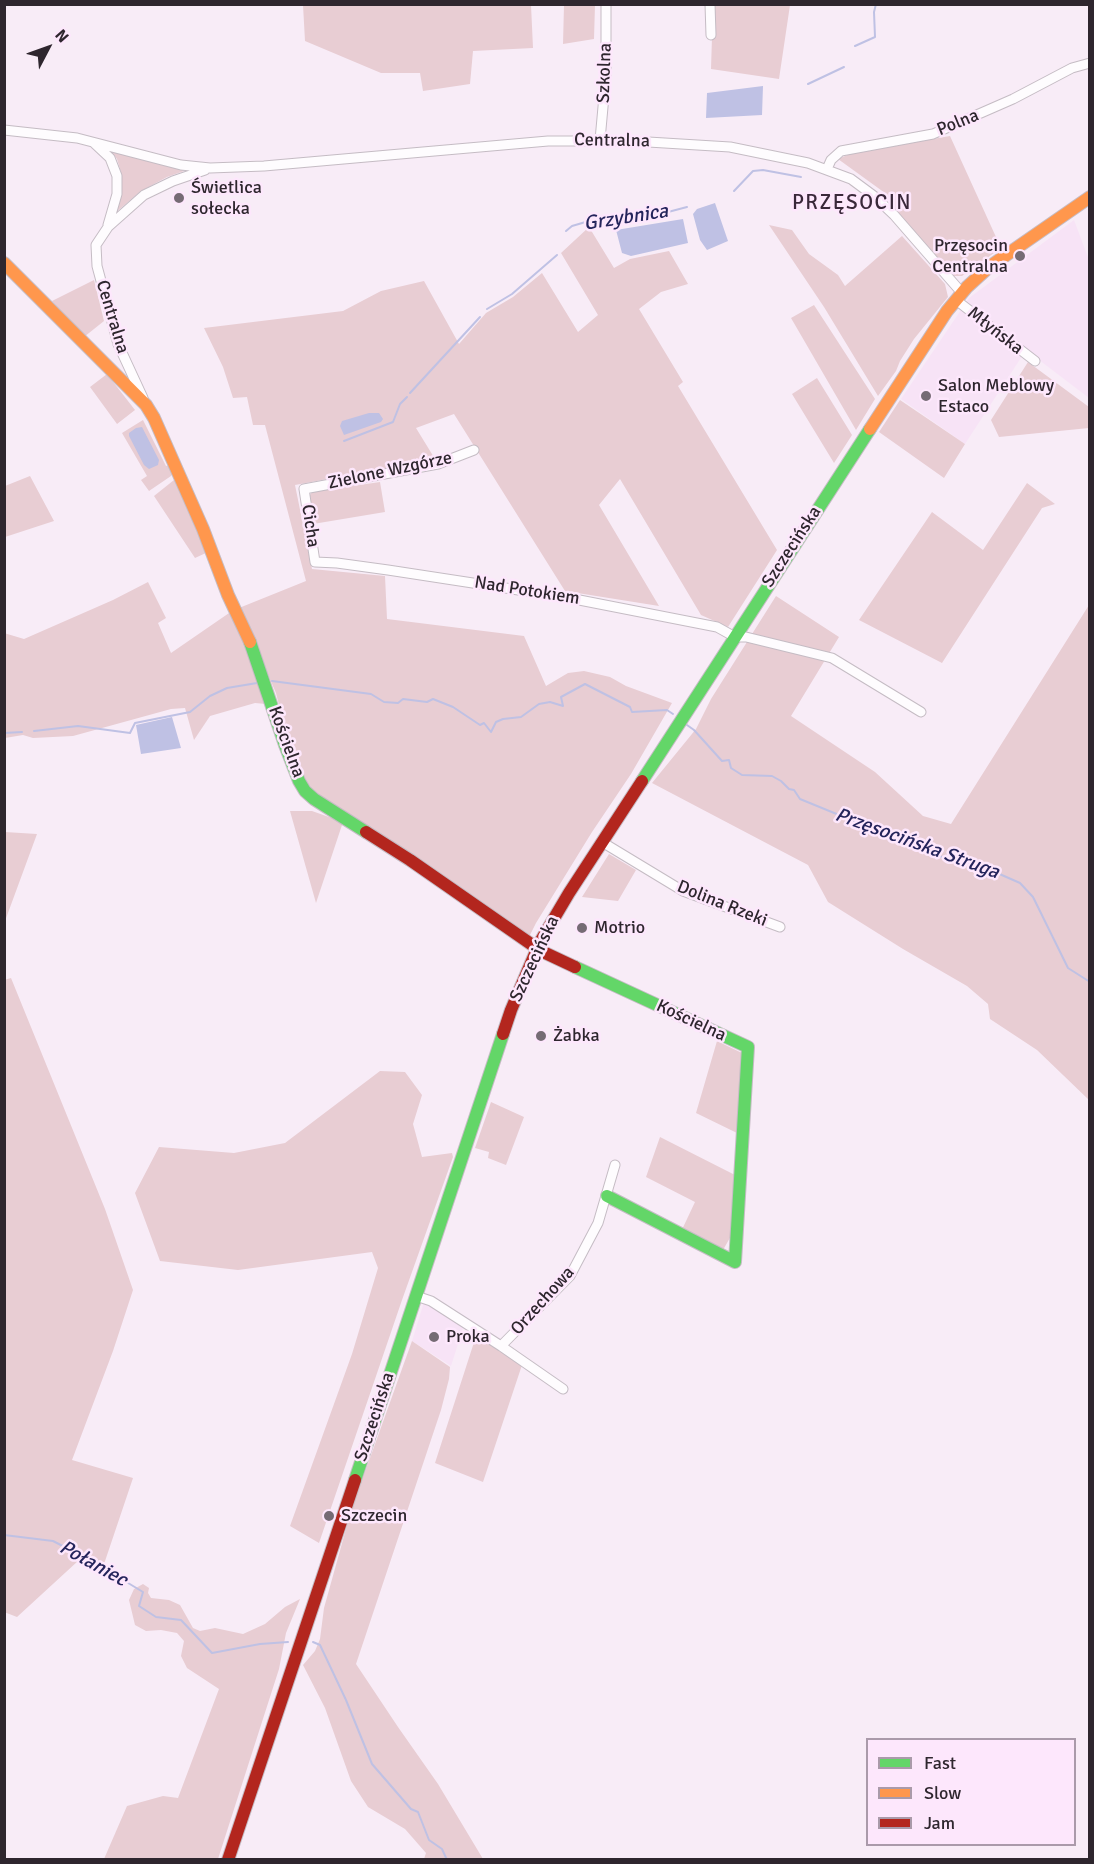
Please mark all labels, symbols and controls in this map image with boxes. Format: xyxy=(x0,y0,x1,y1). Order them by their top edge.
north arrow xyxy=(18,18,78,78)
text: N xyxy=(50,25,73,47)
street label: Szkolna xyxy=(593,43,617,103)
street label: Polna xyxy=(934,105,982,141)
street label: Centralna xyxy=(574,130,650,152)
place label: Świetlica sołecka xyxy=(191,177,262,219)
district label: PRZĘSOCIN xyxy=(792,190,912,216)
marker: Świetlica sołecka xyxy=(172,191,186,205)
water label: Grzybnica xyxy=(582,199,670,237)
place label: Przęsocin Centralna xyxy=(932,235,1008,278)
marker: Przęsocin Centralna xyxy=(1013,249,1027,263)
street label: Centralna xyxy=(91,278,133,356)
street label: Młyńska xyxy=(963,302,1027,360)
place label: Salon Meblowy Estaco xyxy=(938,375,1054,418)
marker: Salon Meblowy Estaco xyxy=(919,389,933,403)
street label: Zielone Wzgórze xyxy=(326,447,454,495)
street label: Szczecińska xyxy=(758,502,826,592)
street label: Cicha xyxy=(296,503,324,549)
street label: Nad Potokiem xyxy=(473,572,581,610)
street label: Kościelna xyxy=(263,703,309,781)
water label: Przęsocińska Struga xyxy=(832,803,1002,885)
street label: Dolina Rzeki xyxy=(674,876,770,932)
street label: Szczecińska xyxy=(506,913,564,1005)
place label: Motrio xyxy=(594,917,645,939)
marker: Motrio xyxy=(575,921,589,935)
street label: Kościelna xyxy=(653,995,729,1047)
place label: Żabka xyxy=(553,1025,600,1047)
marker: Żabka xyxy=(534,1029,548,1043)
street label: Orzechowa xyxy=(507,1262,579,1340)
place label: Proka xyxy=(446,1326,490,1348)
marker: Proka xyxy=(427,1330,441,1344)
street label: Szczecińska xyxy=(350,1370,400,1464)
place label: Szczecin xyxy=(341,1505,407,1527)
marker: Szczecin xyxy=(322,1509,336,1523)
water label: Połaniec xyxy=(55,1536,131,1592)
legend xyxy=(866,1738,1076,1846)
text: Fast xyxy=(924,1752,956,1774)
text: Slow xyxy=(924,1782,961,1804)
text: Jam xyxy=(924,1812,955,1834)

